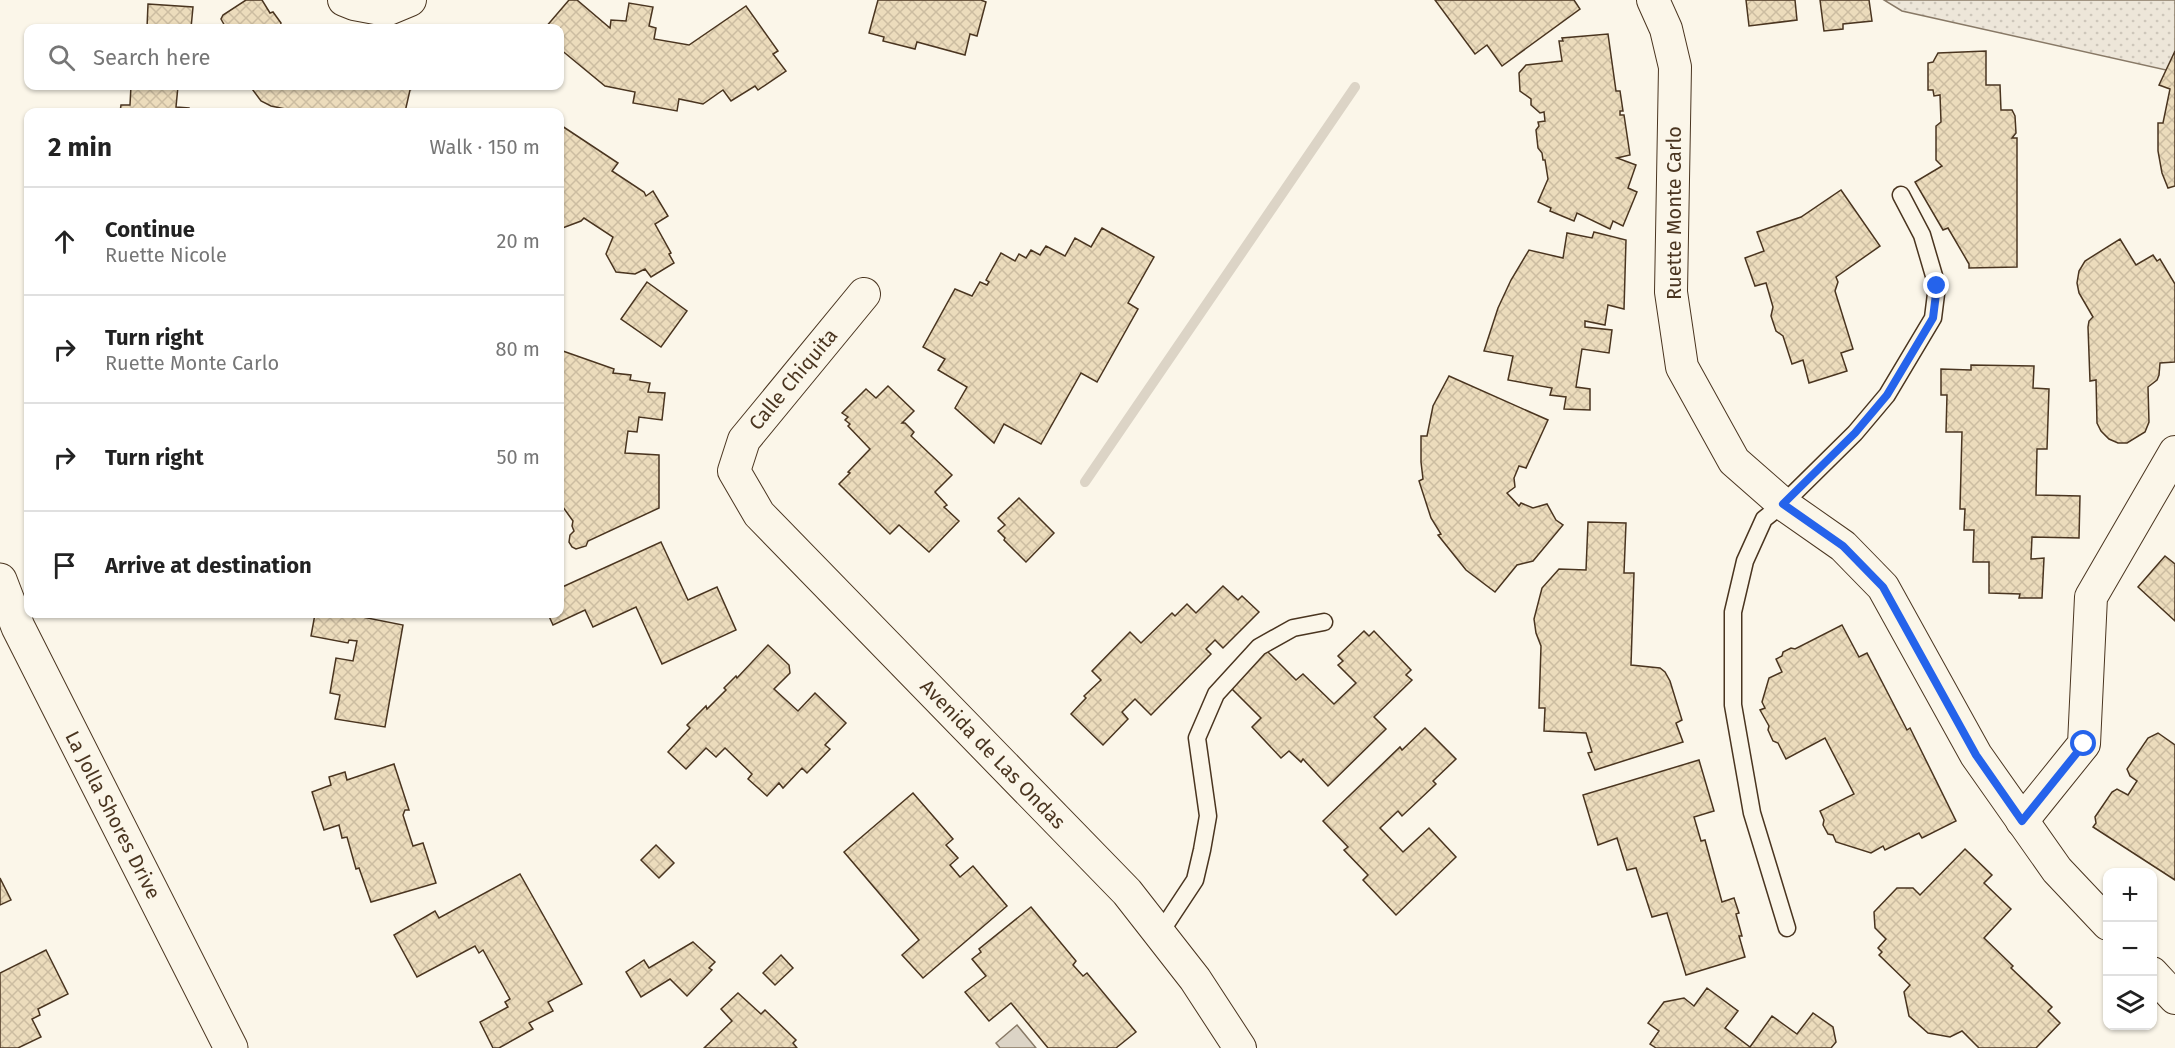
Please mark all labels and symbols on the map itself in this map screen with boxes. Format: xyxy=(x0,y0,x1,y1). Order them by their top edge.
street label: Ruette Monte Carlo xyxy=(1662,126,1686,300)
route end xyxy=(1923,272,1949,298)
street label: Calle Chiquita xyxy=(744,323,842,435)
street label: Avenida de Las Ondas xyxy=(915,674,1071,834)
street label: La Jolla Shores Drive xyxy=(60,727,166,903)
route start xyxy=(2070,730,2096,756)

